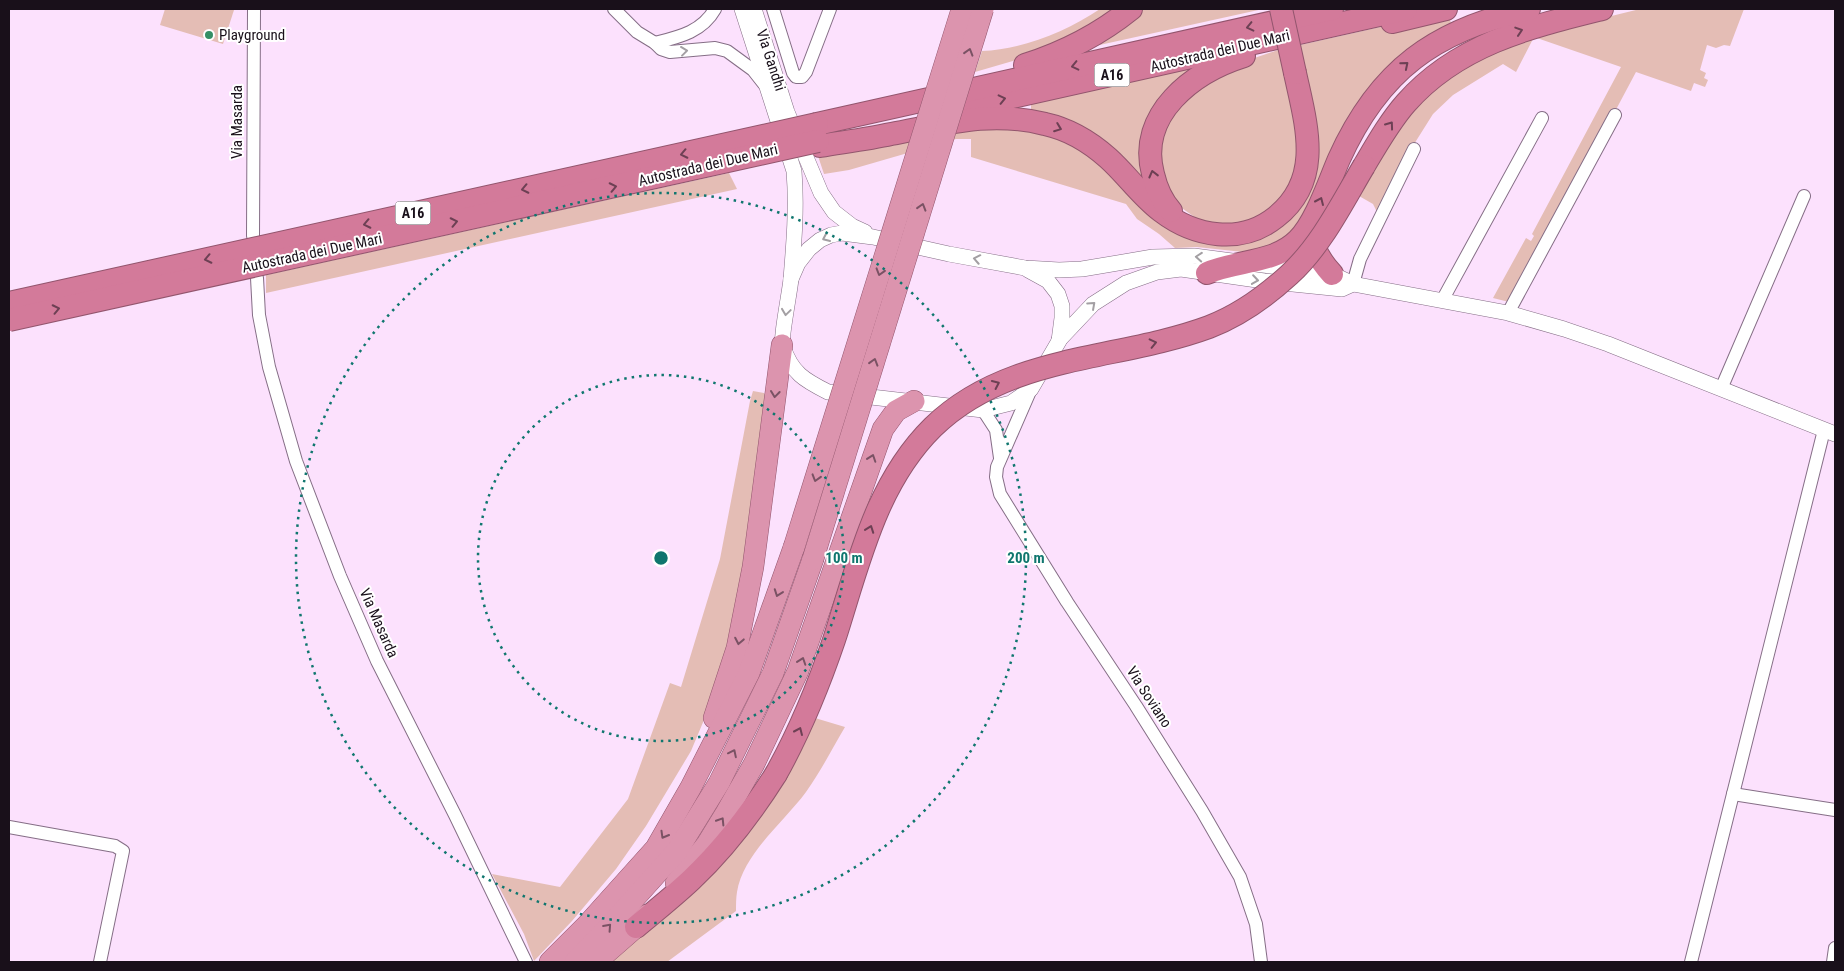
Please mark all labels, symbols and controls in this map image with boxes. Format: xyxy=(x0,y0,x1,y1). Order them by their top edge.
one-way arrow xyxy=(1246,21,1255,32)
place label: Playground xyxy=(219,26,285,44)
street label: Autostrada dei Due Mari xyxy=(1148,26,1292,76)
street label: Via Gandhi xyxy=(753,27,789,93)
one-way arrow xyxy=(1515,27,1523,37)
marker: Playground xyxy=(203,29,215,41)
one-way arrow xyxy=(680,46,688,57)
one-way arrow xyxy=(964,48,974,56)
one-way arrow xyxy=(1070,60,1079,71)
one-way arrow xyxy=(1399,62,1408,70)
road number: A16 xyxy=(1094,64,1130,86)
street label: Via Masarda xyxy=(228,85,246,159)
one-way arrow xyxy=(998,95,1007,105)
one-way arrow xyxy=(1384,121,1393,131)
one-way arrow xyxy=(1053,122,1062,132)
street label: Autostrada dei Due Mari xyxy=(636,140,780,190)
one-way arrow xyxy=(679,148,688,158)
one-way arrow xyxy=(1148,169,1159,178)
one-way arrow xyxy=(609,182,617,192)
one-way arrow xyxy=(521,183,530,194)
one-way arrow xyxy=(1314,197,1325,206)
road number: A16 xyxy=(396,202,430,224)
one-way arrow xyxy=(916,203,926,212)
one-way arrow xyxy=(450,217,459,227)
one-way arrow xyxy=(362,218,371,229)
street label: Autostrada dei Due Mari xyxy=(240,229,384,277)
one-way arrow xyxy=(822,232,831,243)
one-way arrow xyxy=(1194,252,1202,263)
one-way arrow xyxy=(203,253,212,264)
one-way arrow xyxy=(972,254,981,264)
one-way arrow xyxy=(875,268,885,276)
one-way arrow xyxy=(1251,274,1260,284)
one-way arrow xyxy=(1087,302,1096,311)
one-way arrow xyxy=(52,304,61,315)
one-way arrow xyxy=(781,308,792,316)
one-way arrow xyxy=(1148,338,1157,349)
one-way arrow xyxy=(868,359,878,367)
one-way arrow xyxy=(991,380,1000,390)
one-way arrow xyxy=(771,389,781,398)
one-way arrow xyxy=(867,454,877,463)
one-way arrow xyxy=(811,473,821,481)
one-way arrow xyxy=(864,525,874,534)
centre of rings xyxy=(652,549,670,567)
text: 100 m xyxy=(825,549,863,567)
text: 200 m xyxy=(1007,549,1045,567)
street label: Via Masarda xyxy=(356,586,402,660)
one-way arrow xyxy=(774,588,784,597)
one-way arrow xyxy=(734,636,745,645)
one-way arrow xyxy=(796,657,806,666)
street label: Via Soviano xyxy=(1123,663,1175,731)
one-way arrow xyxy=(792,727,803,736)
one-way arrow xyxy=(727,750,737,759)
one-way arrow xyxy=(715,818,724,827)
one-way arrow xyxy=(660,829,670,838)
one-way arrow xyxy=(603,924,612,933)

